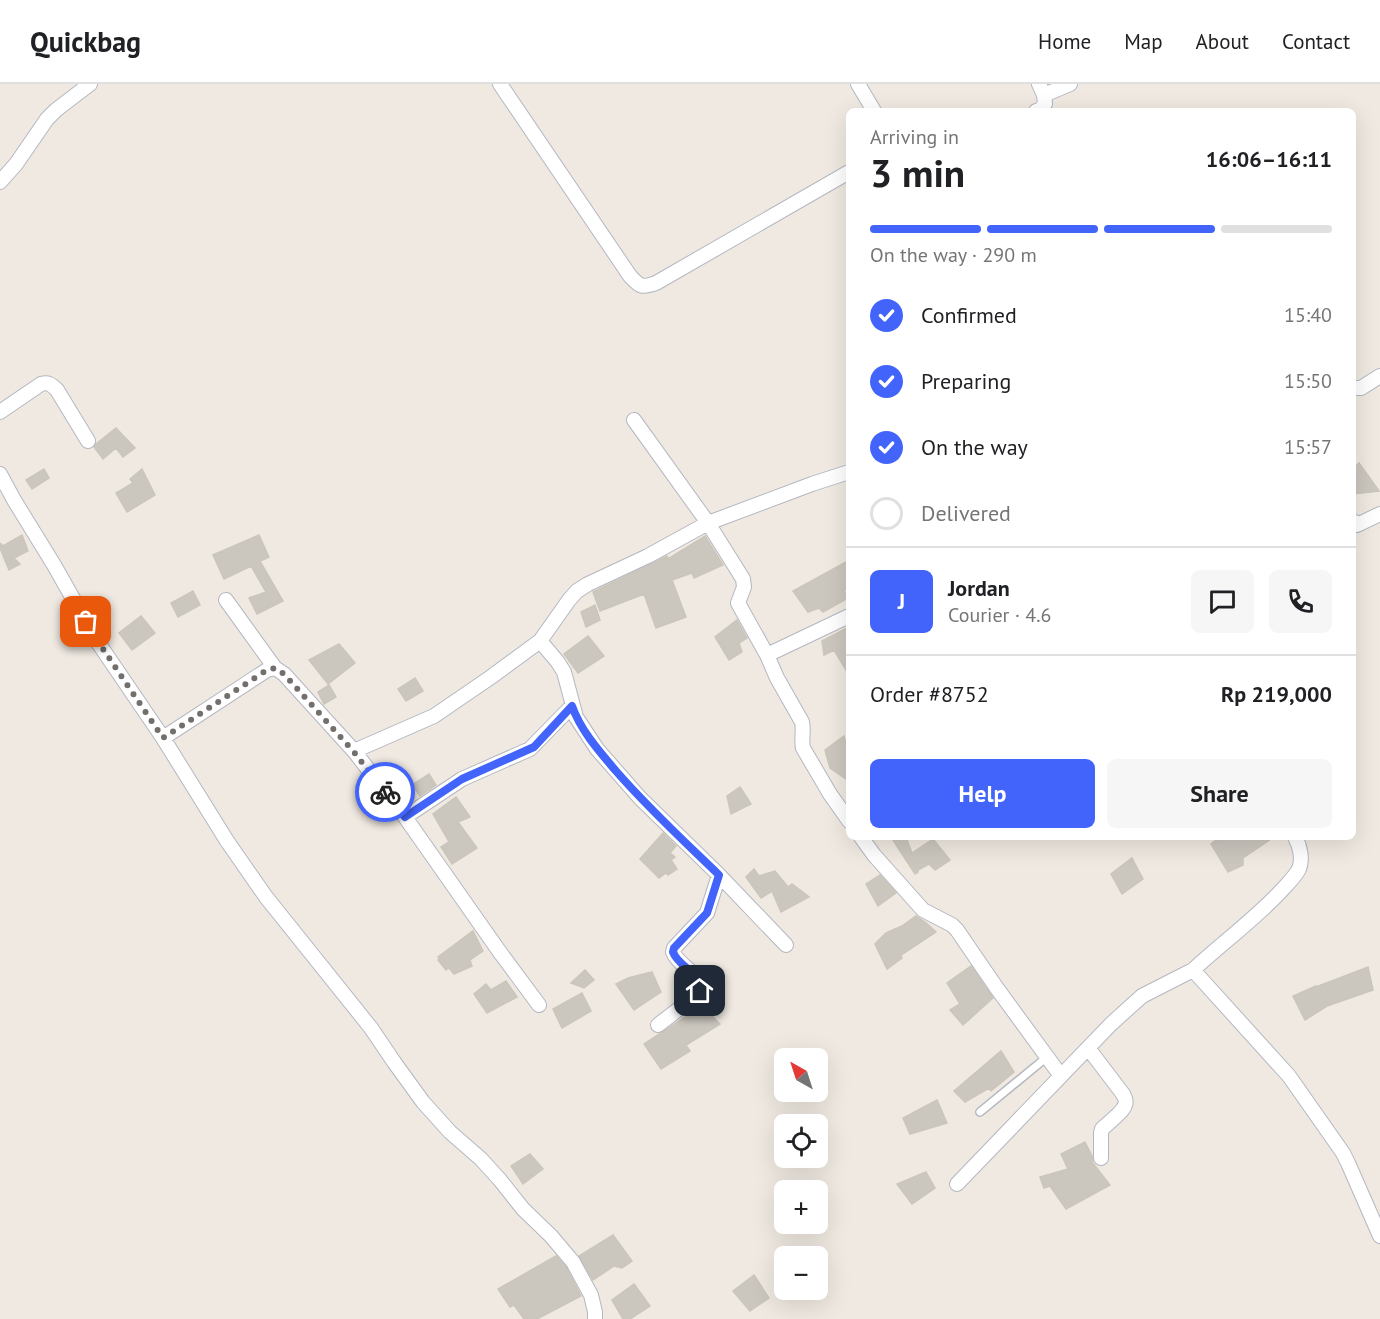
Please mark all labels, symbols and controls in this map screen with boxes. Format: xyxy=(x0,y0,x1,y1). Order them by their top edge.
text: Quickbag xyxy=(30,23,141,60)
text: Home xyxy=(1038,28,1091,55)
text: Map xyxy=(1124,28,1163,55)
text: About xyxy=(1196,28,1249,55)
text: Contact xyxy=(1282,28,1350,55)
text: Arriving in xyxy=(870,124,959,150)
text: 16:06–16:11 xyxy=(1206,145,1332,173)
text: 3 min xyxy=(870,147,965,198)
text: On the way · 290 m xyxy=(870,242,1037,268)
icon: check xyxy=(870,299,903,332)
text: Confirmed xyxy=(921,301,1017,329)
text: 15:40 xyxy=(1284,302,1332,328)
icon: check xyxy=(870,365,903,398)
text: Preparing xyxy=(921,367,1011,395)
text: 15:50 xyxy=(1284,368,1332,394)
icon: check xyxy=(870,431,903,464)
text: On the way xyxy=(921,433,1028,461)
text: 15:57 xyxy=(1284,434,1332,460)
text: Delivered xyxy=(921,499,1011,527)
button: chat xyxy=(1191,570,1254,633)
button: phone xyxy=(1269,570,1332,633)
text: Jordan xyxy=(948,574,1010,602)
text: J xyxy=(898,587,905,615)
pin xyxy=(60,596,111,647)
text: Courier · 4.6 xyxy=(948,602,1051,628)
icon: bag xyxy=(69,605,102,638)
text: Order #8752 xyxy=(870,680,989,708)
text: Rp 219,000 xyxy=(1221,680,1332,708)
button: Help xyxy=(870,759,1095,828)
button: Share xyxy=(1107,759,1332,828)
courier xyxy=(355,762,415,822)
icon: bike xyxy=(369,776,402,809)
pin xyxy=(674,965,725,1016)
icon: home xyxy=(683,974,716,1007)
north arrow xyxy=(774,1048,828,1102)
map controls xyxy=(774,1048,828,1300)
button: locate xyxy=(774,1114,828,1168)
button: + xyxy=(774,1180,828,1234)
button: − xyxy=(774,1246,828,1300)

